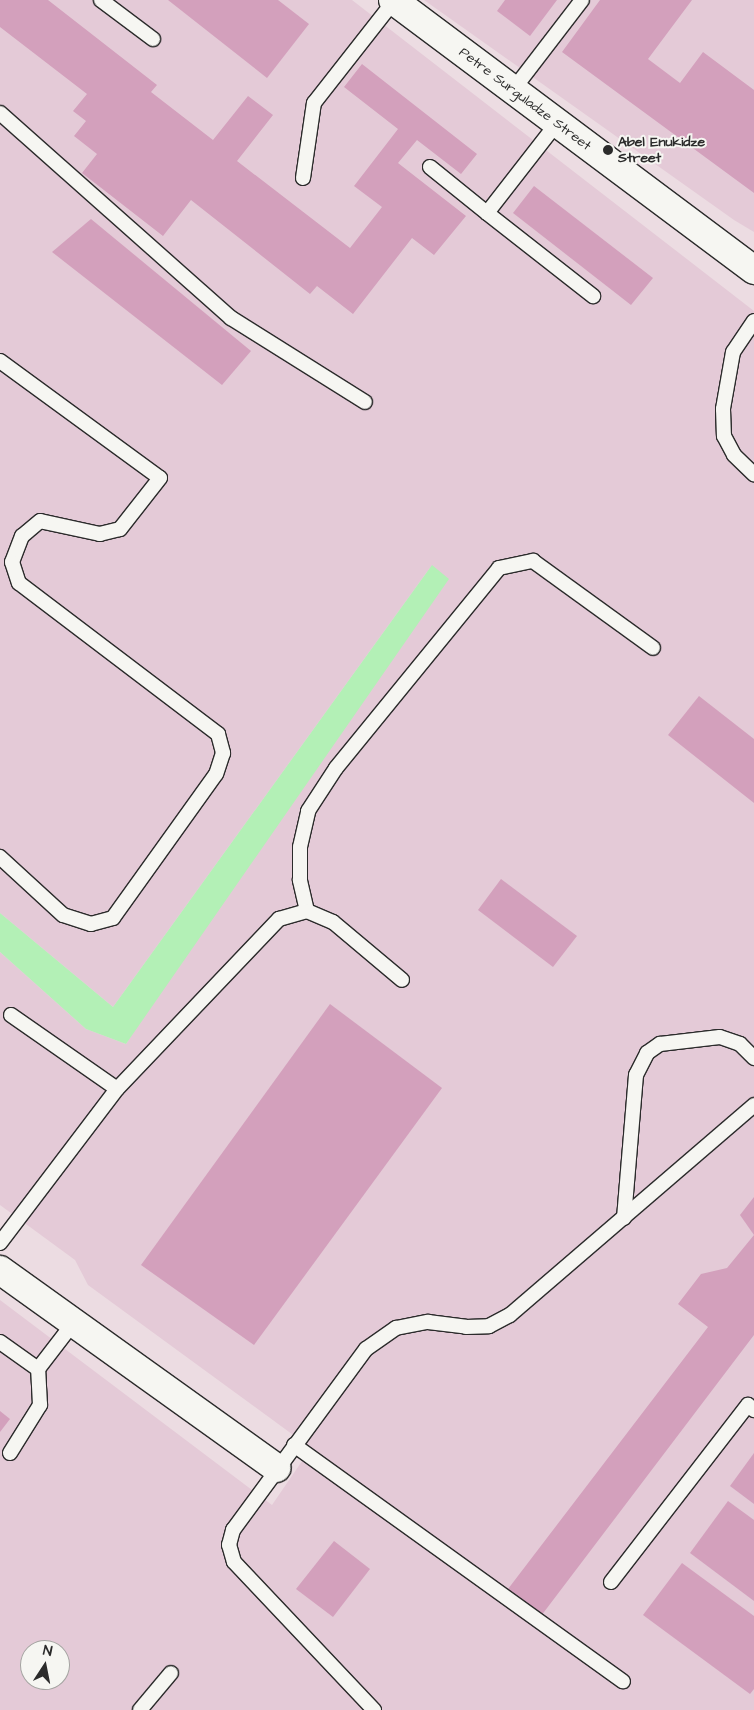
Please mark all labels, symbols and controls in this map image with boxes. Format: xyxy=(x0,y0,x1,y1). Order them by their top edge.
street label: Petre Surguladze Street xyxy=(456,44,594,154)
place label: Abel Enukidze Street xyxy=(618,134,705,166)
marker: Abel Enukidze Street xyxy=(602,144,614,156)
north arrow xyxy=(20,1640,70,1690)
text: N xyxy=(41,1641,54,1662)

